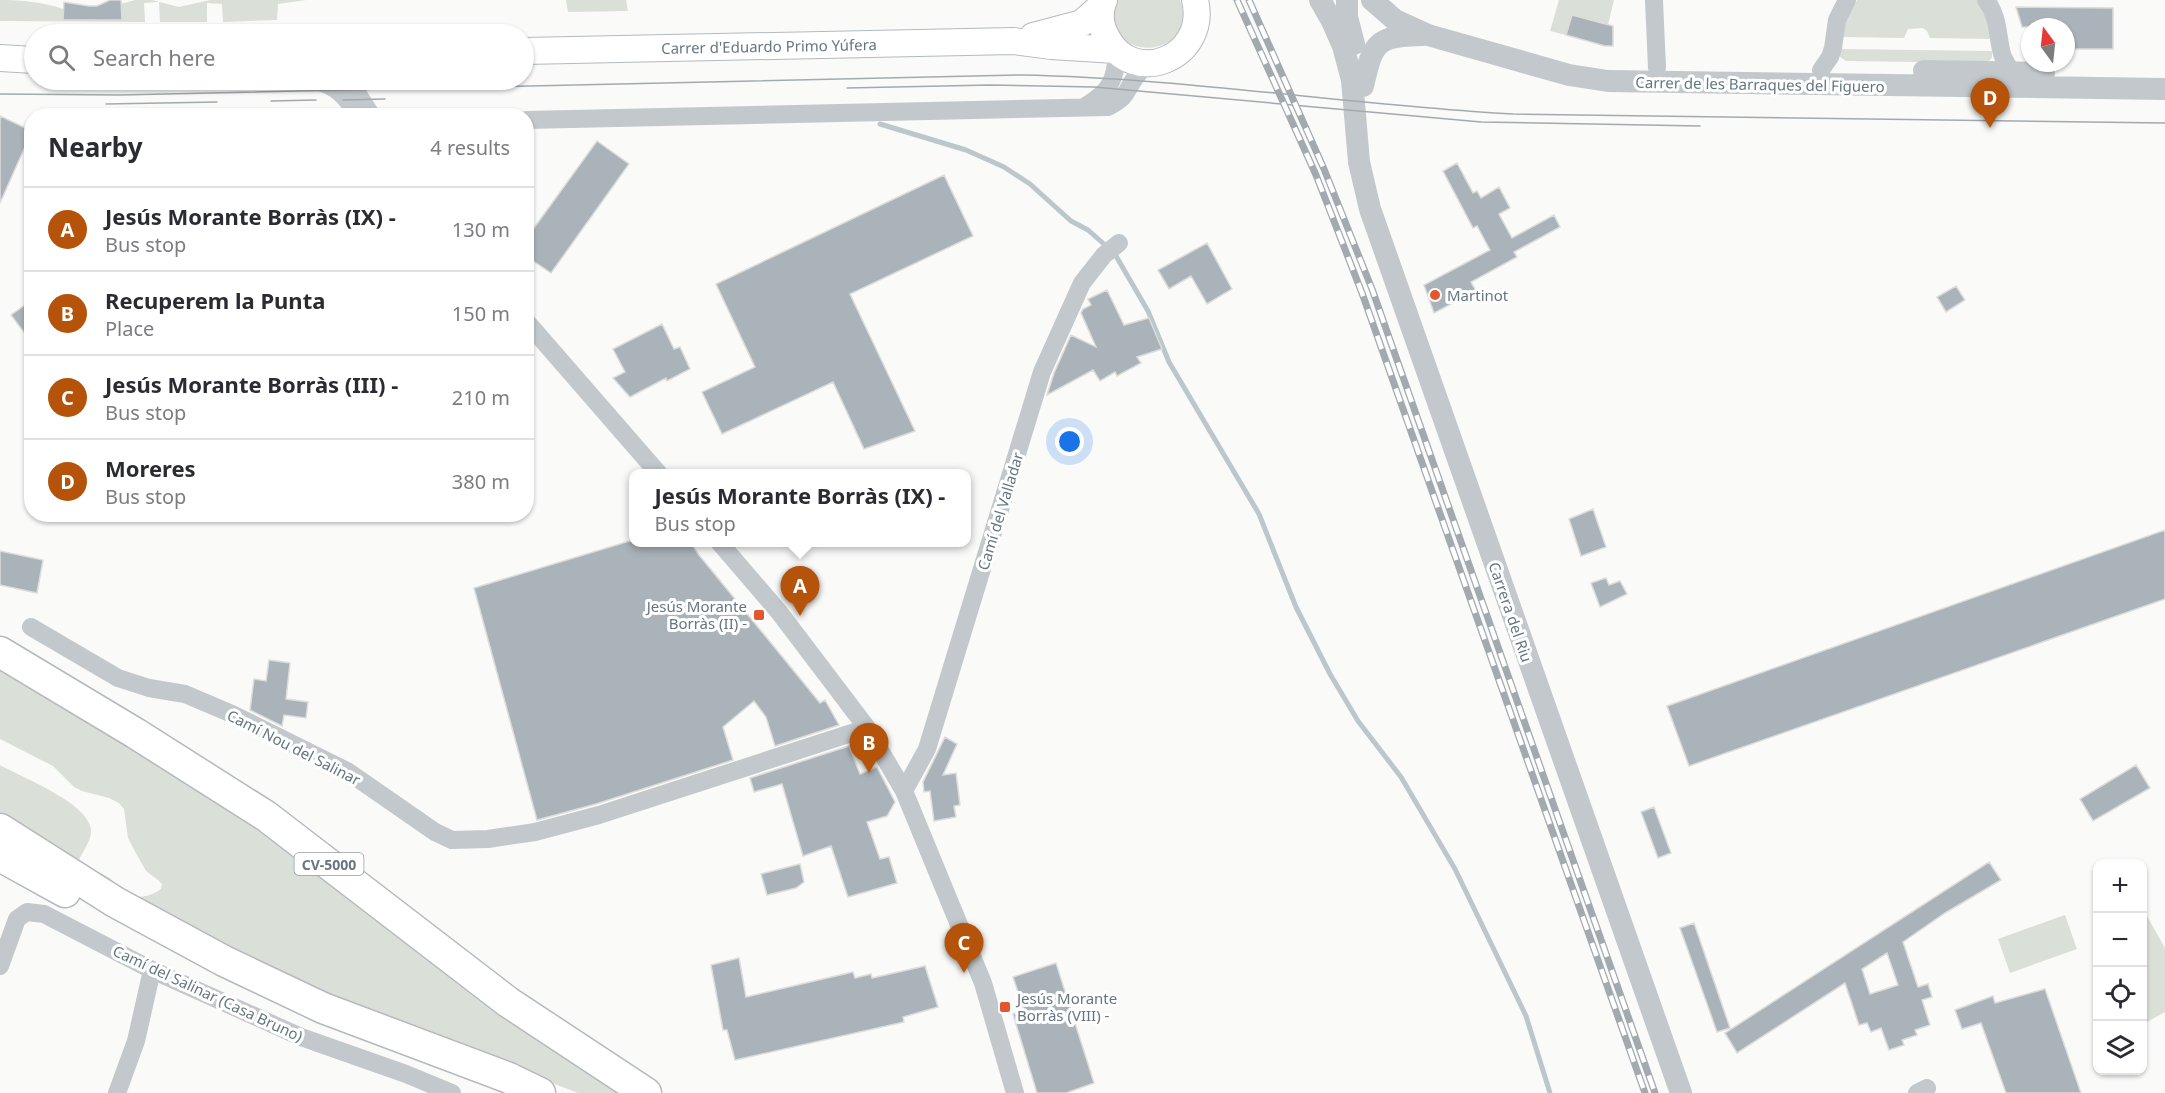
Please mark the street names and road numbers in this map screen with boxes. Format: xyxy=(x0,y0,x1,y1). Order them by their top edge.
street label: Carrer d'Eduardo Primo Yúfera xyxy=(661,34,877,58)
street label: Carrer de les Barraques del Figuero xyxy=(1635,72,1885,96)
street label: Camí del Valladar xyxy=(973,450,1027,572)
street label: Carrera del Riu xyxy=(1485,559,1537,665)
street label: Camí Nou del Salinar xyxy=(224,705,364,789)
road number: CV-5000 xyxy=(294,853,364,875)
street label: Camí del Salinar (Casa Bruno) xyxy=(110,940,306,1046)

